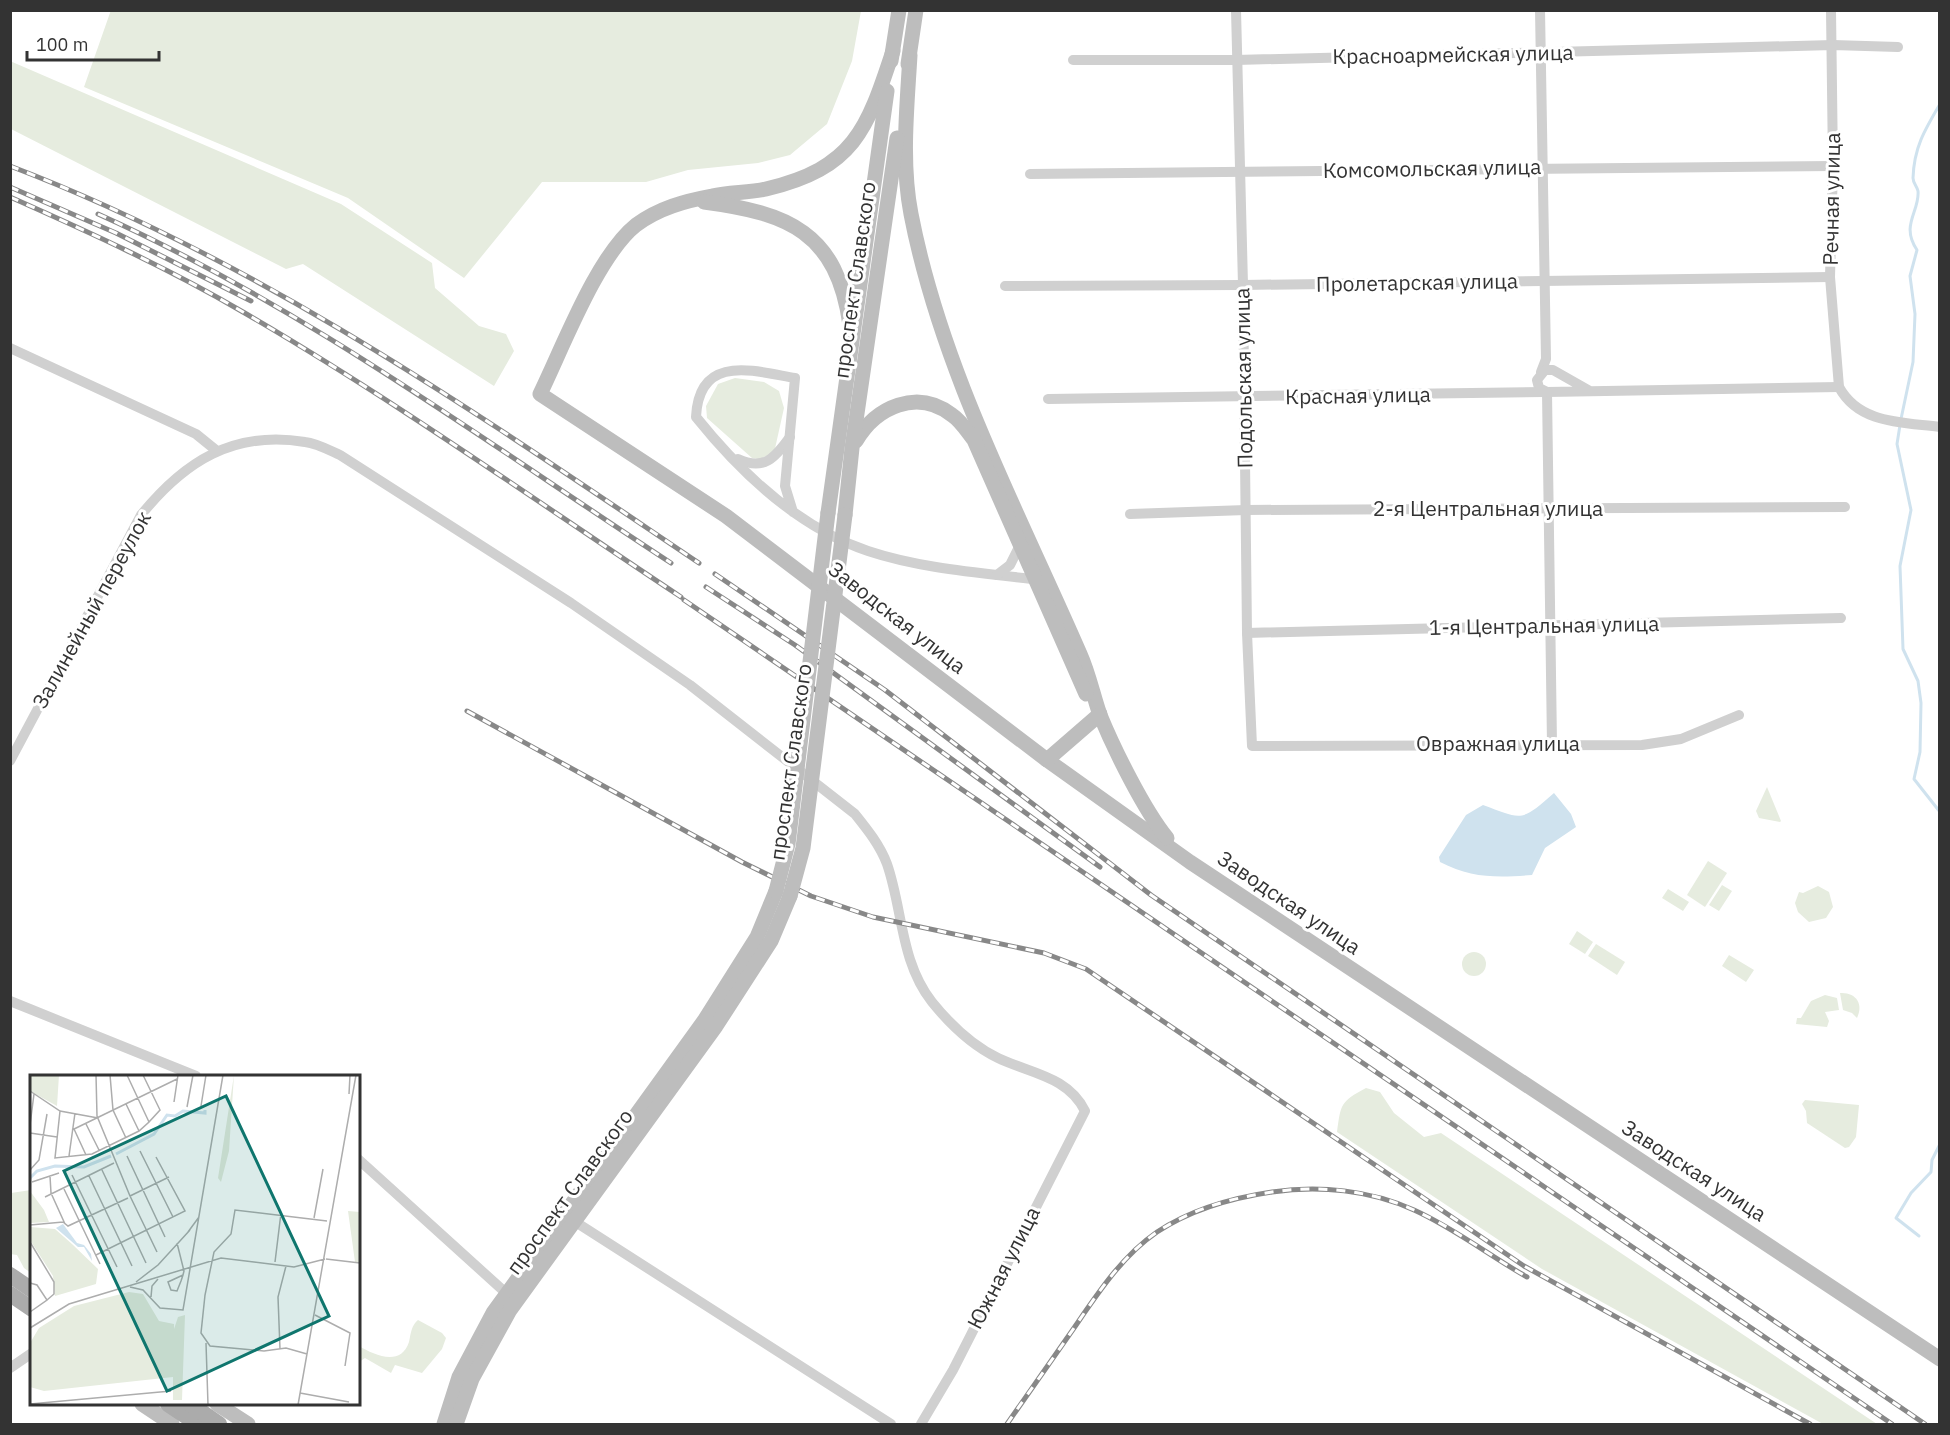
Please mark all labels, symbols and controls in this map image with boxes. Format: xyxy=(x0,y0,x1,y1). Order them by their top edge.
scale bar xyxy=(27,24,159,62)
text: 100 m xyxy=(36,33,88,56)
street label: Красноармейская улица xyxy=(1332,38,1574,70)
street label: Речная улица xyxy=(1816,132,1846,266)
street label: Комсомольская улица xyxy=(1322,152,1541,184)
street label: проспект Славского xyxy=(826,180,882,380)
street label: Пролетарская улица xyxy=(1316,266,1518,298)
street label: Подольская улица xyxy=(1227,287,1259,469)
street label: Красная улица xyxy=(1285,380,1431,410)
street label: 2-я Центральная улица xyxy=(1373,494,1603,522)
street label: Залинейный переулок xyxy=(25,506,157,713)
street label: Заводская улица xyxy=(823,555,972,680)
street label: 1-я Центральная улица xyxy=(1429,609,1659,641)
street label: проспект Славского xyxy=(762,662,818,862)
street label: Овражная улица xyxy=(1416,729,1580,757)
street label: Заводская улица xyxy=(1212,844,1367,961)
inset map xyxy=(30,1075,360,1405)
street label: проспект Славского xyxy=(500,1103,639,1280)
street label: Заводская улица xyxy=(1617,1113,1772,1227)
street label: Южная улица xyxy=(960,1201,1046,1334)

